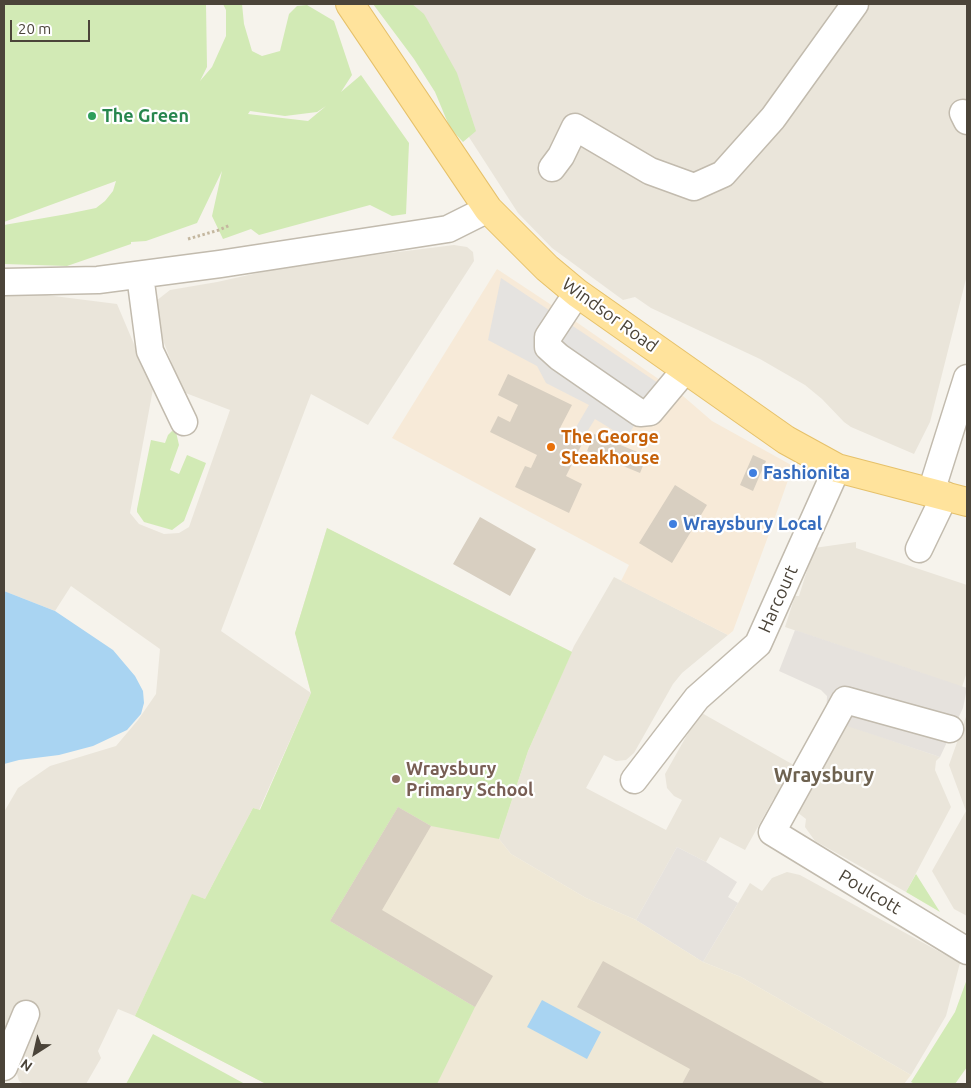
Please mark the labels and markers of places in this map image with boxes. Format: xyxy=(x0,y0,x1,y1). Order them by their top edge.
place label: The Green xyxy=(102,105,189,127)
marker: The Green xyxy=(86,110,98,122)
place label: The George Steakhouse xyxy=(561,426,660,468)
marker: The George Steakhouse xyxy=(545,441,557,453)
place label: Fashionita xyxy=(763,462,850,484)
marker: Fashionita xyxy=(747,467,759,479)
place label: Wraysbury Local xyxy=(683,513,822,535)
marker: Wraysbury Local xyxy=(667,518,679,530)
place label: Wraysbury Primary School xyxy=(406,758,534,801)
marker: Wraysbury Primary School xyxy=(390,773,402,785)

